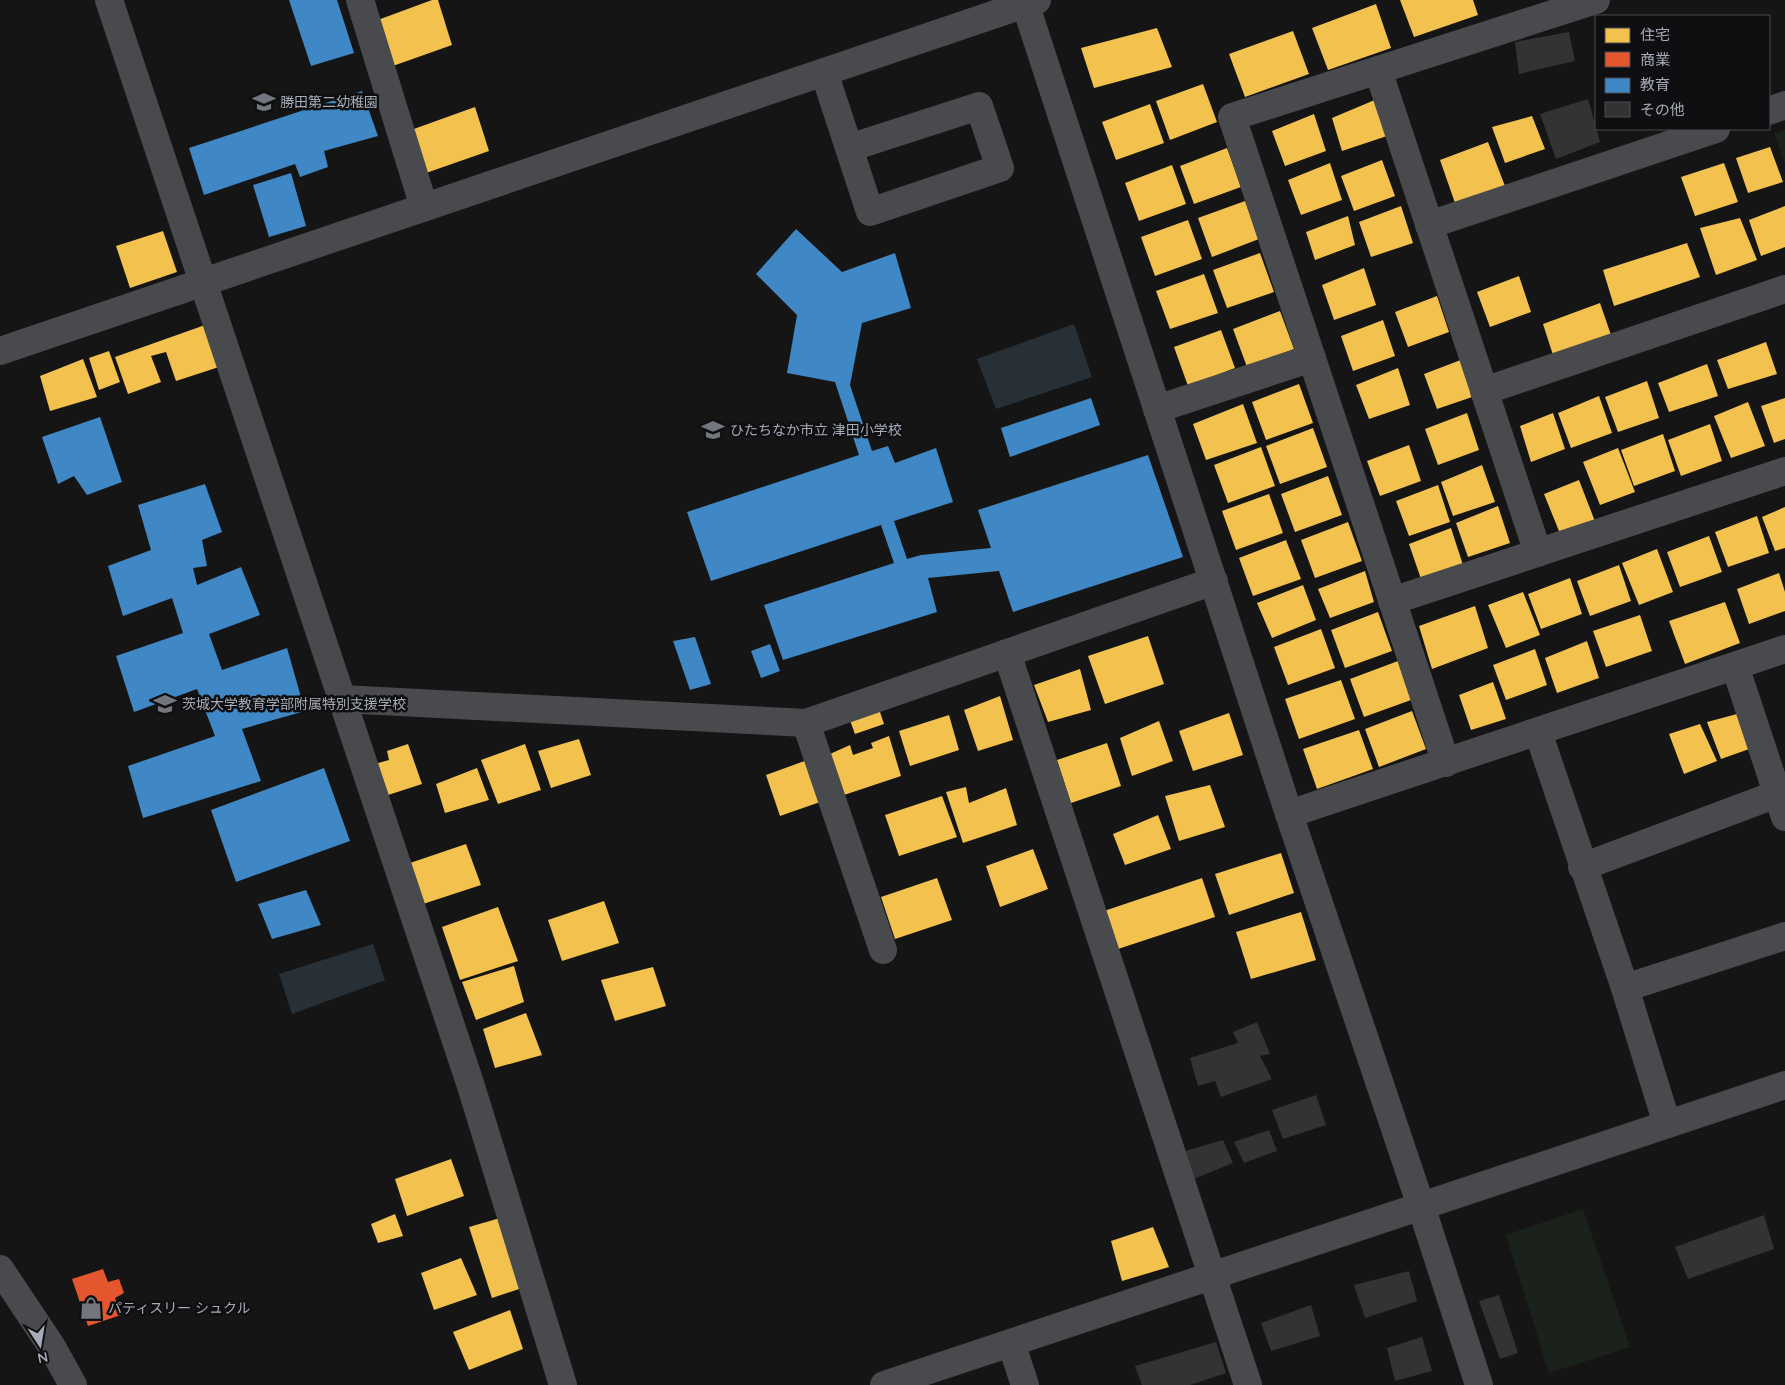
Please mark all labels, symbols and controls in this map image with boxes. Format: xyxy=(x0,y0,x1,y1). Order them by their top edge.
legend xyxy=(1595,15,1770,130)
text: 住宅 xyxy=(1640,25,1670,44)
text: 商業 xyxy=(1640,50,1670,69)
text: 教育 xyxy=(1640,75,1670,94)
school or university icon: 勝田第二幼稚園 xyxy=(251,89,277,115)
place label: 勝田第二幼稚園 xyxy=(280,93,378,111)
text: その他 xyxy=(1640,100,1685,119)
school or university icon: ひたちなか市立 津田小学校 xyxy=(700,417,726,443)
place label: ひたちなか市立 津田小学校 xyxy=(730,421,902,439)
school or university icon: 茨城大学教育学部附属特別支援学校 xyxy=(152,691,178,717)
place label: 茨城大学教育学部附属特別支援学校 xyxy=(182,695,406,713)
shop icon: パティスリー シュクル xyxy=(78,1295,104,1321)
place label: パティスリー シュクル xyxy=(108,1299,251,1317)
north arrow xyxy=(15,1320,65,1370)
text: N xyxy=(36,1348,50,1368)

